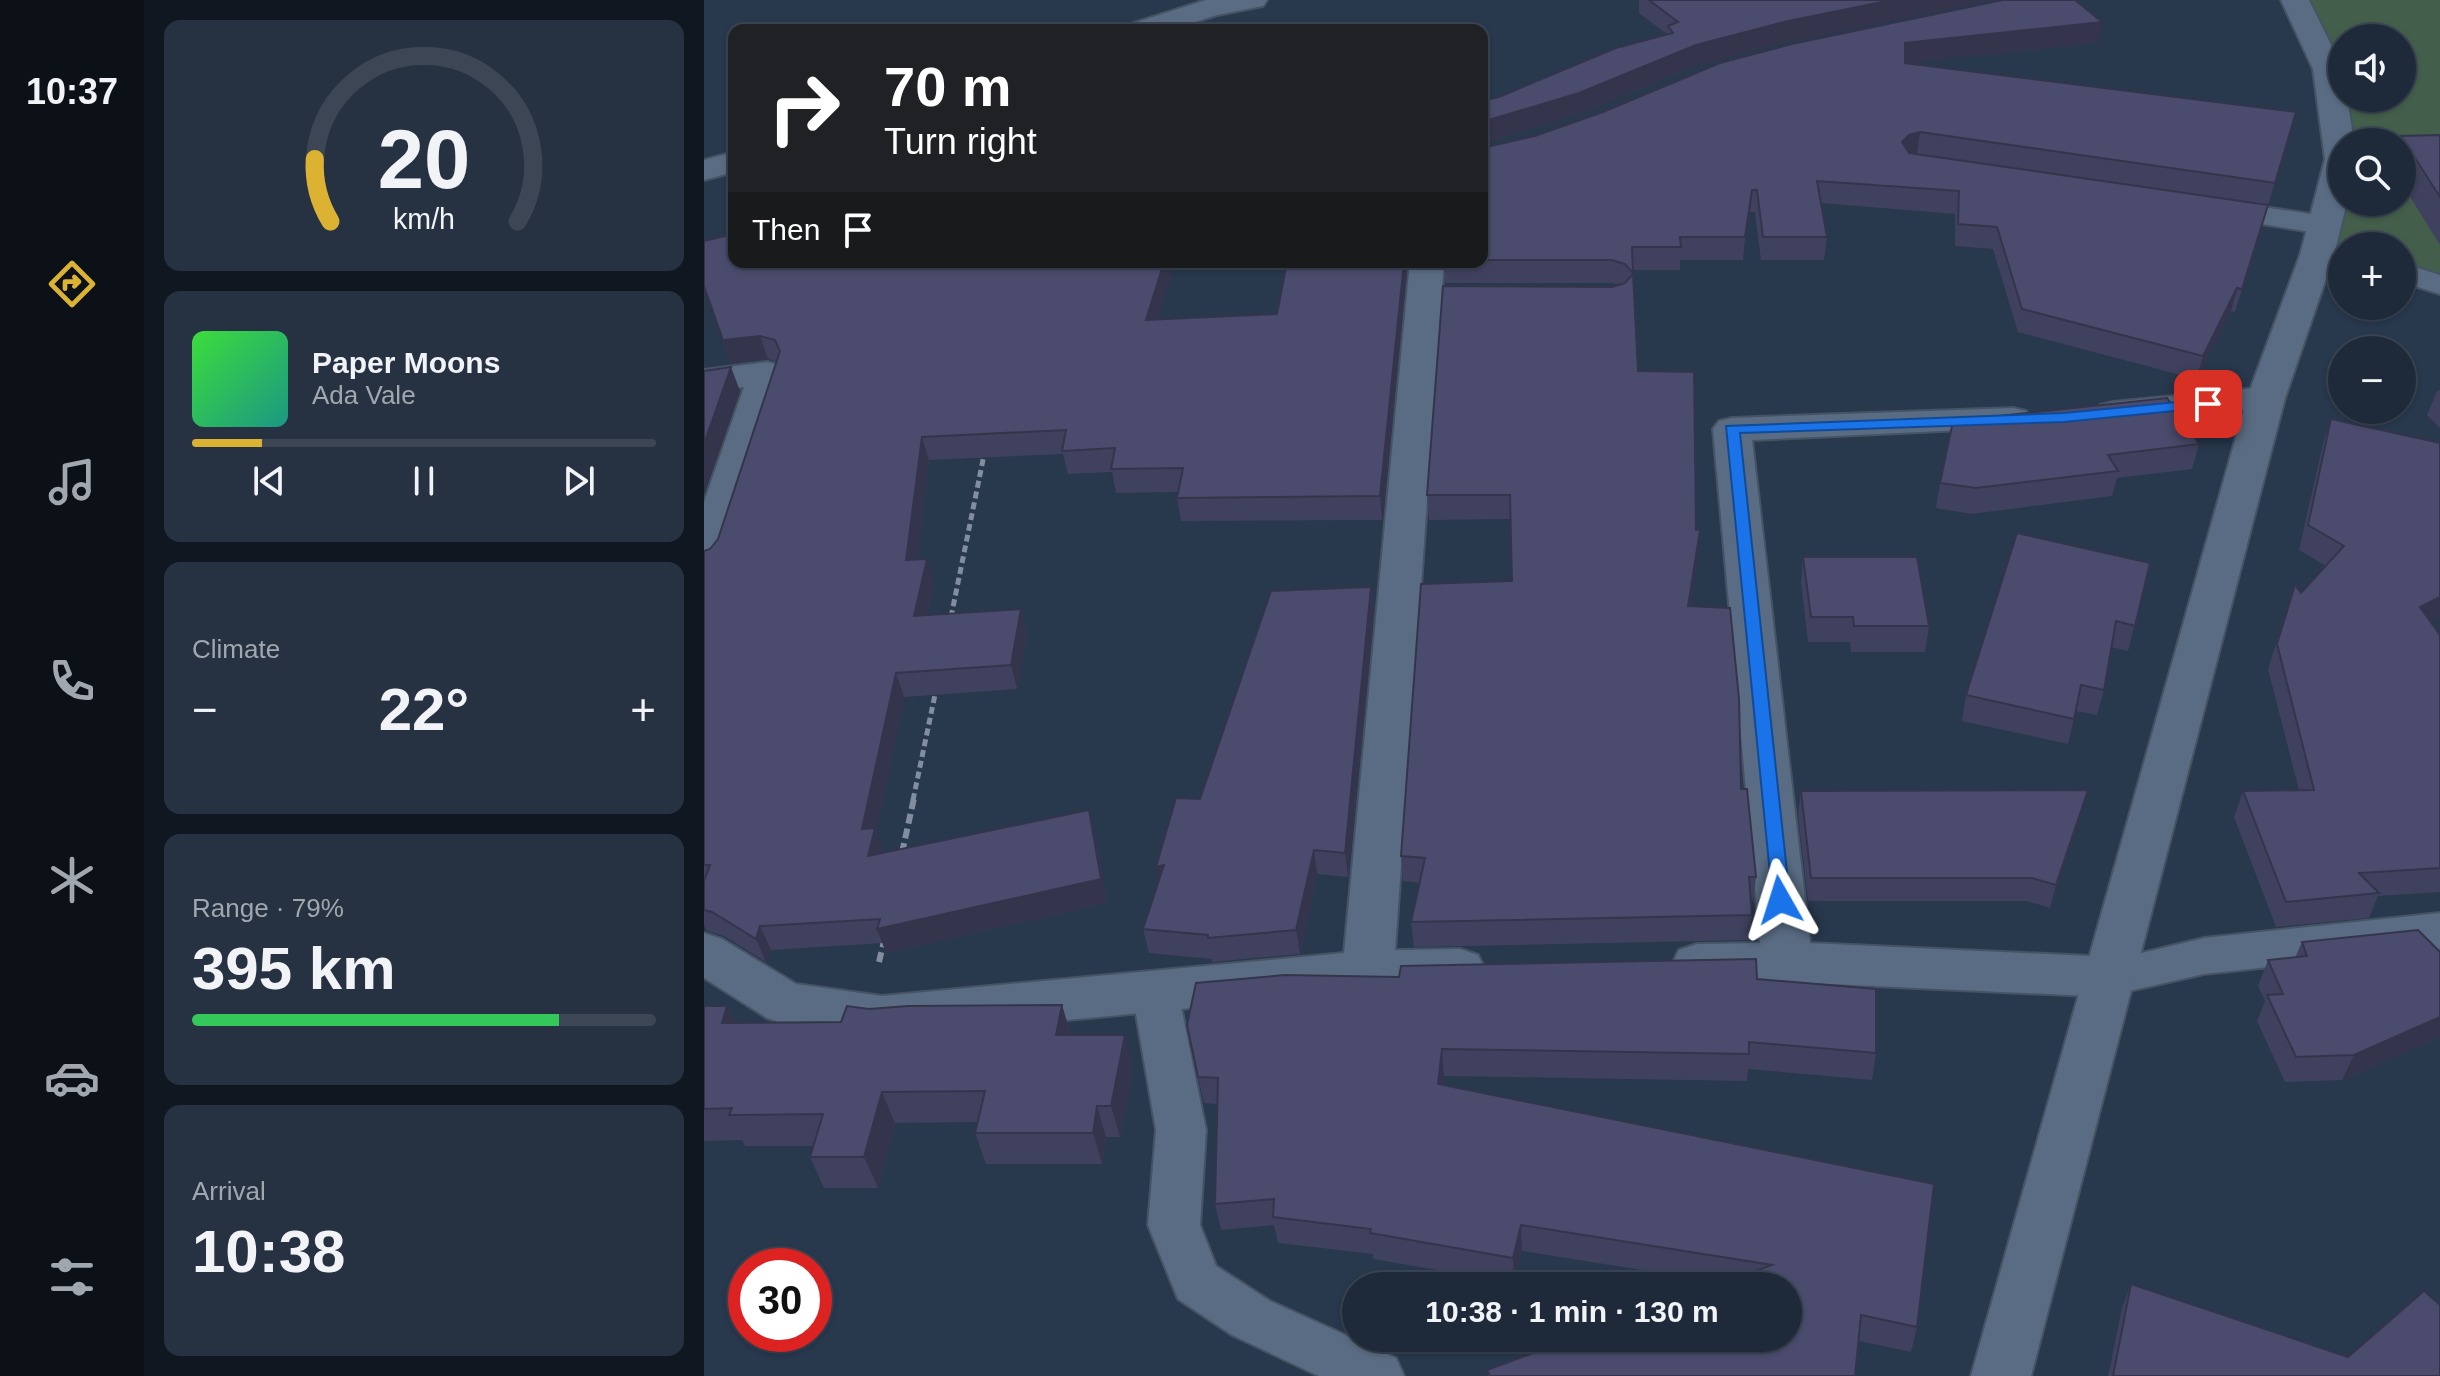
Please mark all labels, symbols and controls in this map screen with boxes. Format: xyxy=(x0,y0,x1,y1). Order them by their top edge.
map controls xyxy=(2328,24,2416,424)
button: sound xyxy=(2328,24,2416,112)
text: 70 m xyxy=(884,55,1012,118)
icon: right xyxy=(752,56,856,160)
text: 10:37 xyxy=(26,71,118,112)
text: 20 xyxy=(378,112,470,205)
text: Turn right xyxy=(884,121,1037,162)
button: search xyxy=(2328,128,2416,216)
text: km/h xyxy=(393,203,455,235)
icon: arrive xyxy=(836,208,880,252)
text: Then xyxy=(752,213,820,246)
button: + xyxy=(2328,232,2416,320)
icon: directions xyxy=(44,256,100,312)
button: − xyxy=(2328,336,2416,424)
text: Paper Moons xyxy=(312,346,500,379)
pin xyxy=(2174,370,2242,438)
text: Ada Vale xyxy=(312,380,416,410)
icon: arrive xyxy=(2186,382,2230,426)
icon: music xyxy=(44,454,100,510)
icon: previous xyxy=(247,459,291,503)
icon: pause xyxy=(402,459,446,503)
icon: next xyxy=(557,459,601,503)
text: Climate xyxy=(192,634,280,664)
icon: phone xyxy=(44,653,100,709)
text: 22° xyxy=(379,676,469,743)
text: − xyxy=(192,685,218,734)
text: + xyxy=(630,685,656,734)
icon: climate xyxy=(44,852,100,908)
position arrow xyxy=(1738,858,1822,942)
text: Range · 79% xyxy=(192,893,344,923)
text: 395 km xyxy=(192,935,396,1002)
icon: car xyxy=(44,1050,100,1106)
text: Arrival xyxy=(192,1176,266,1206)
text: 10:38 xyxy=(192,1218,345,1285)
speed limit sign: 30 xyxy=(728,1248,832,1352)
icon: filters xyxy=(44,1249,100,1305)
text: 10:38 · 1 min · 130 m xyxy=(1425,1295,1719,1328)

